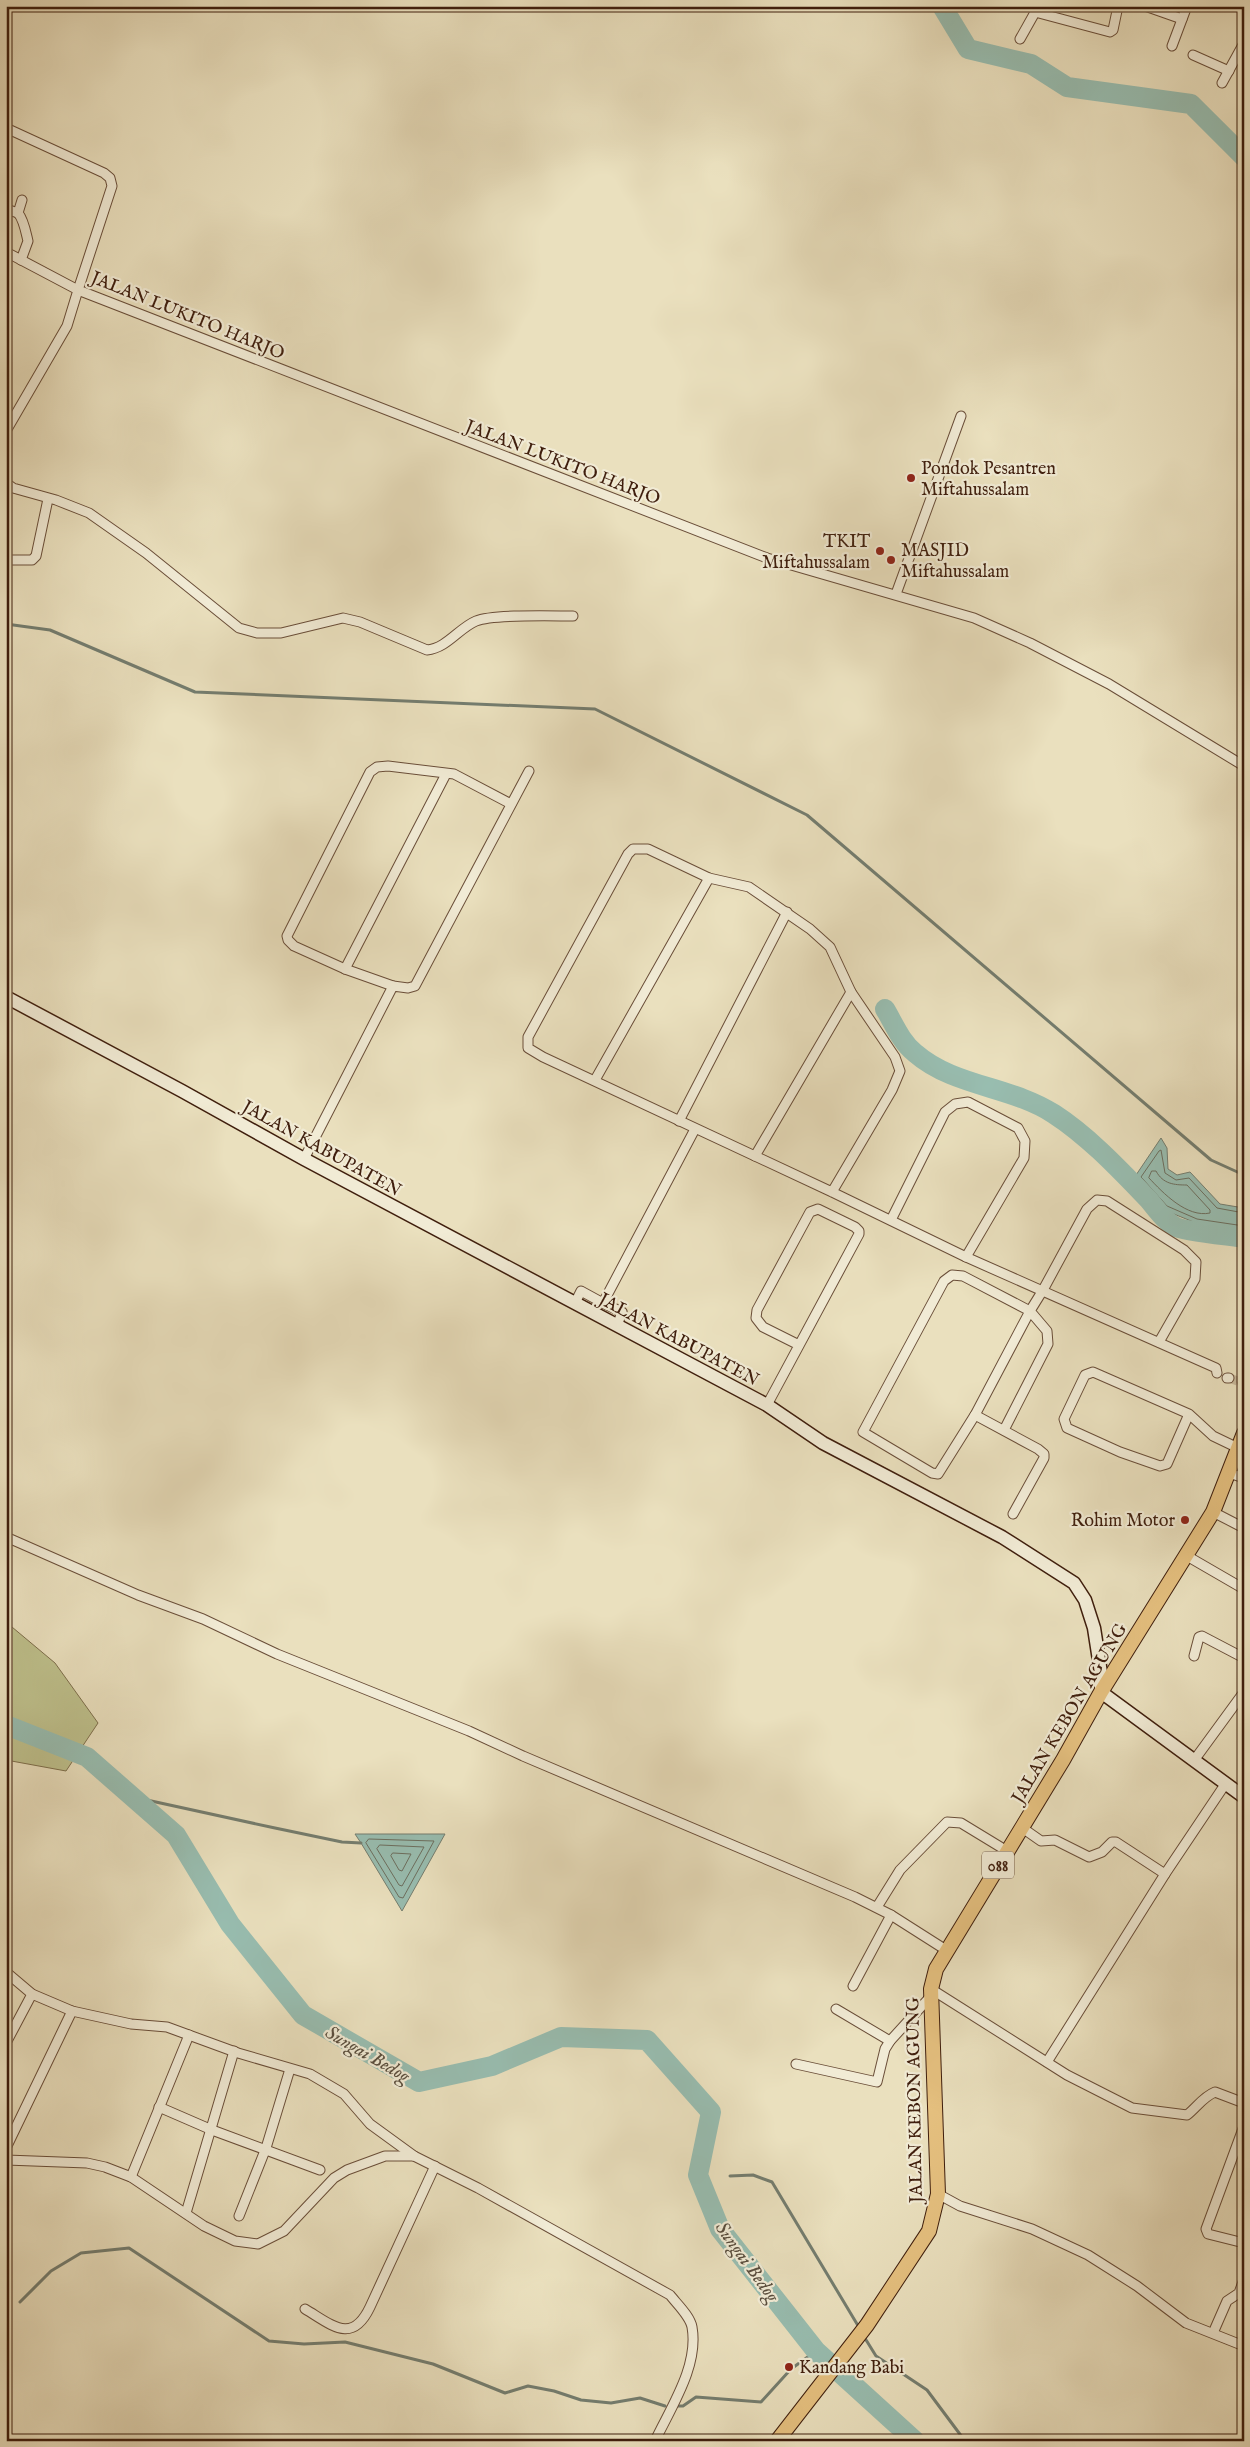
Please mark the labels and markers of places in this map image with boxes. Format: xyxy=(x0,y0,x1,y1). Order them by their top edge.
place label: Pondok Pesantren Miftahussalam xyxy=(921,458,1056,502)
marker: Pondok Pesantren Miftahussalam xyxy=(905,472,917,484)
place label: TKIT Miftahussalam xyxy=(762,531,870,575)
place label: MASJID Miftahussalam xyxy=(901,540,1009,584)
marker: TKIT Miftahussalam xyxy=(874,545,886,557)
marker: MASJID Miftahussalam xyxy=(885,554,897,566)
place label: Rohim Motor xyxy=(1071,1510,1175,1533)
marker: Rohim Motor xyxy=(1179,1514,1191,1526)
place label: Kandang Babi xyxy=(799,2357,904,2380)
marker: Kandang Babi xyxy=(783,2361,795,2373)

